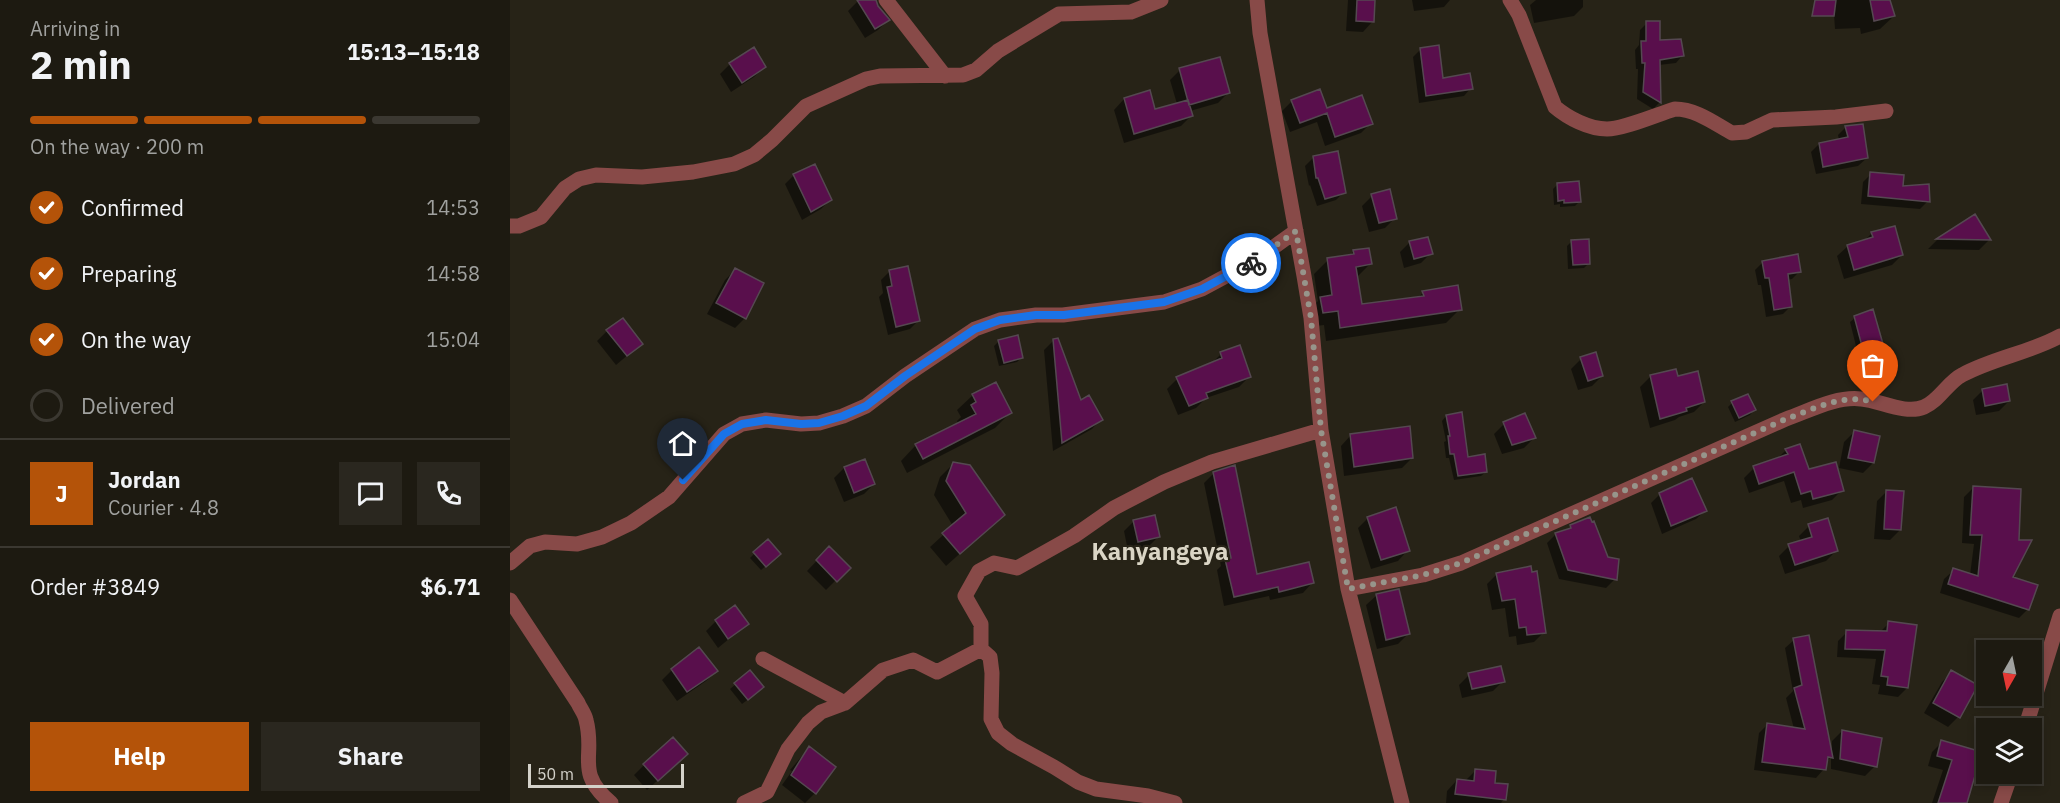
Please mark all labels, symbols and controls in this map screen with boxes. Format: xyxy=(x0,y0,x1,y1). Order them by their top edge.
text: Arriving in xyxy=(30,15,120,42)
text: 15:13–15:18 xyxy=(347,37,480,66)
text: 2 min xyxy=(30,39,132,90)
text: On the way · 200 m xyxy=(30,133,204,160)
icon: check xyxy=(30,191,63,224)
text: Confirmed xyxy=(81,193,184,222)
text: 14:53 xyxy=(426,194,480,221)
courier xyxy=(1221,233,1281,293)
icon: bike xyxy=(1235,247,1268,280)
icon: check xyxy=(30,257,63,290)
text: Preparing xyxy=(81,259,176,288)
text: 14:58 xyxy=(426,260,480,287)
icon: check xyxy=(30,323,63,356)
text: On the way xyxy=(81,325,191,354)
text: 15:04 xyxy=(426,326,480,353)
pin xyxy=(1847,340,1898,402)
icon: bag xyxy=(1856,349,1889,382)
text: Delivered xyxy=(81,391,175,420)
pin xyxy=(657,418,708,480)
icon: home xyxy=(666,427,699,460)
button: chat xyxy=(339,462,402,525)
button: phone xyxy=(417,462,480,525)
text: Jordan xyxy=(108,465,181,494)
text: J xyxy=(55,479,68,508)
text: Courier · 4.8 xyxy=(108,494,219,521)
district label: Kanyangeya xyxy=(1091,535,1229,567)
text: Order #3849 xyxy=(30,572,160,601)
text: $6.71 xyxy=(420,572,480,601)
north arrow xyxy=(1976,640,2042,706)
map controls xyxy=(1976,640,2042,784)
button: layers xyxy=(1976,718,2042,784)
button: Help xyxy=(30,722,249,791)
button: Share xyxy=(261,722,480,791)
scale bar xyxy=(528,761,684,788)
text: 50 m xyxy=(537,764,574,784)

